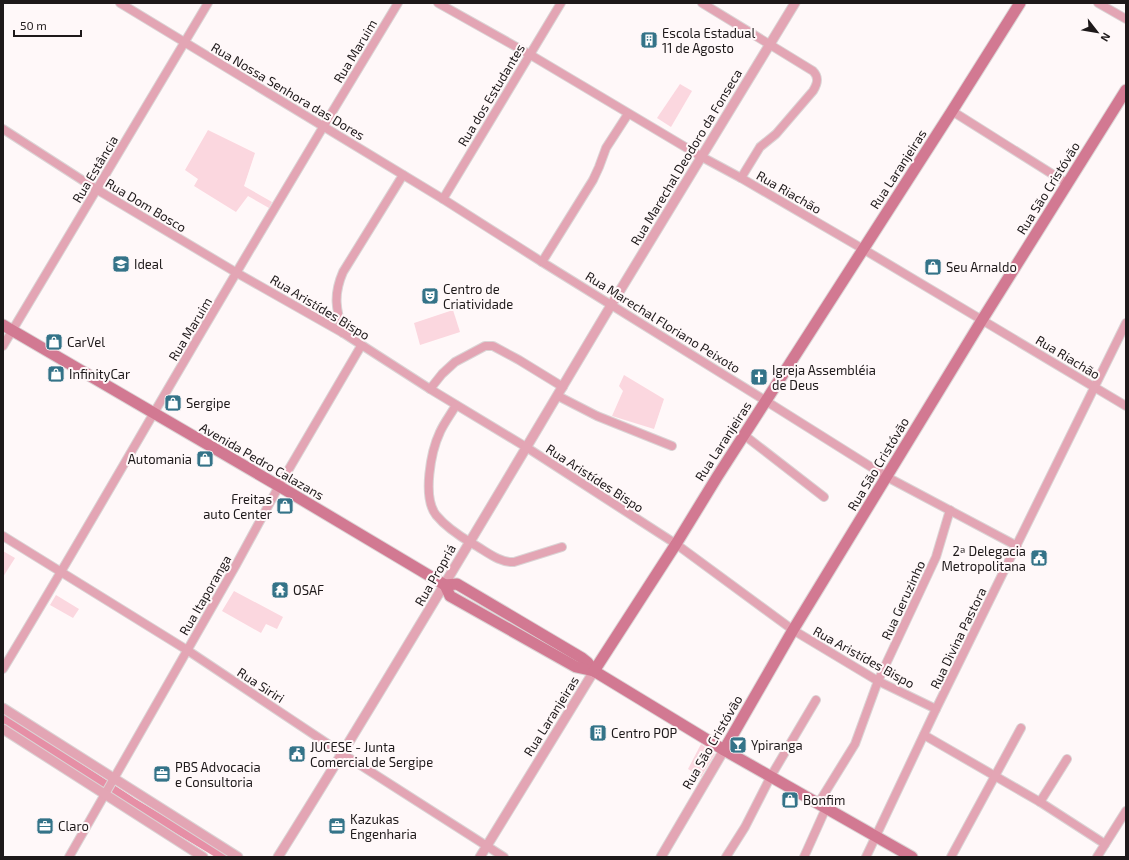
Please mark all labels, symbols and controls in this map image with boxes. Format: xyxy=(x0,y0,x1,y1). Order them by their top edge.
scale bar xyxy=(14,12,81,38)
north arrow xyxy=(1077,12,1117,52)
street label: Rua Maruim xyxy=(330,16,380,86)
text: 50 m xyxy=(20,18,47,32)
place label: Escola Estadual 11 de Agosto xyxy=(662,25,755,56)
building icon: Escola Estadual 11 de Agosto xyxy=(639,30,659,50)
text: N xyxy=(1098,31,1114,44)
street label: Rua Nossa Senhora das Dores xyxy=(208,39,368,143)
street label: Rua dos Estudantes xyxy=(454,41,528,149)
street label: Rua Marechal Deodoro da Fonseca xyxy=(627,66,745,248)
street label: Rua Laranjeiras xyxy=(866,126,930,212)
street label: Rua Estância xyxy=(69,132,121,206)
street label: Rua São Cristóvão xyxy=(1013,139,1083,237)
street label: Rua Riachão xyxy=(754,167,824,217)
street label: Rua Dom Bosco xyxy=(103,175,189,235)
school or university icon: Ideal xyxy=(111,254,131,274)
place label: Ideal xyxy=(134,256,163,272)
shop icon: Seu Arnaldo xyxy=(923,257,943,277)
place label: Seu Arnaldo xyxy=(946,259,1017,275)
street label: Rua Marechal Floriano Peixoto xyxy=(583,268,743,376)
street label: Rua Aristídes Bispo xyxy=(267,271,373,343)
place label: Centro de Criatividade xyxy=(443,281,513,312)
theatre icon: Centro de Criatividade xyxy=(420,286,440,306)
street label: Rua Maruim xyxy=(165,294,215,364)
shop icon: CarVel xyxy=(44,332,64,352)
street label: Rua Riachão xyxy=(1033,332,1103,382)
place label: CarVel xyxy=(67,334,105,350)
place label: Igreja Assembléia de Deus xyxy=(772,362,876,393)
shop icon: InfinityCar xyxy=(46,364,66,384)
place label: InfinityCar xyxy=(69,366,130,382)
church icon: Igreja Assembléia de Deus xyxy=(749,367,769,387)
shop icon: Sergipe xyxy=(163,393,183,413)
place label: Sergipe xyxy=(186,395,230,411)
street label: Rua Laranjeiras xyxy=(691,398,755,484)
street label: Rua São Cristóvão xyxy=(844,414,912,514)
street label: Avenida Pedro Calazans xyxy=(197,419,327,503)
street label: Rua Aristídes Bispo xyxy=(543,440,647,516)
shop icon: Automania xyxy=(195,449,215,469)
place label: Automania xyxy=(128,451,192,467)
place label: Freitas auto Center xyxy=(203,491,272,522)
shop icon: Freitas auto Center xyxy=(275,496,295,516)
street label: Rua Propriá xyxy=(411,541,459,609)
place label: 2ª Delegacia Metropolitana xyxy=(941,543,1026,574)
public building icon: 2ª Delegacia Metropolitana xyxy=(1029,548,1049,568)
street label: Rua Itaporanga xyxy=(176,552,234,638)
street label: Rua Geruzinho xyxy=(878,558,928,642)
temple icon: OSAF xyxy=(270,580,290,600)
place label: OSAF xyxy=(293,582,324,598)
street label: Rua Divina Pastora xyxy=(926,585,990,691)
street label: Rua Aristídes Bispo xyxy=(811,623,917,691)
street label: Rua Siriri xyxy=(234,664,288,706)
street label: Rua Laranjeiras xyxy=(520,673,582,759)
street label: Rua São Cristóvão xyxy=(679,692,745,792)
building icon: Centro POP xyxy=(588,723,608,743)
place label: Centro POP xyxy=(611,725,678,741)
bar icon: Ypiranga xyxy=(728,735,748,755)
place label: Ypiranga xyxy=(751,737,803,753)
place label: JUCESE - Junta Comercial de Sergipe xyxy=(310,739,433,770)
public building icon: JUCESE - Junta Comercial de Sergipe xyxy=(287,744,307,764)
place label: PBS Advocacia e Consultoria xyxy=(175,759,261,790)
office icon: PBS Advocacia e Consultoria xyxy=(152,764,172,784)
shop icon: Bonfim xyxy=(780,790,800,810)
place label: Bonfim xyxy=(803,792,845,808)
place label: Kazukas Engenharia xyxy=(350,811,417,842)
office icon: Claro xyxy=(35,816,55,836)
office icon: Kazukas Engenharia xyxy=(327,816,347,836)
place label: Claro xyxy=(58,818,89,834)

